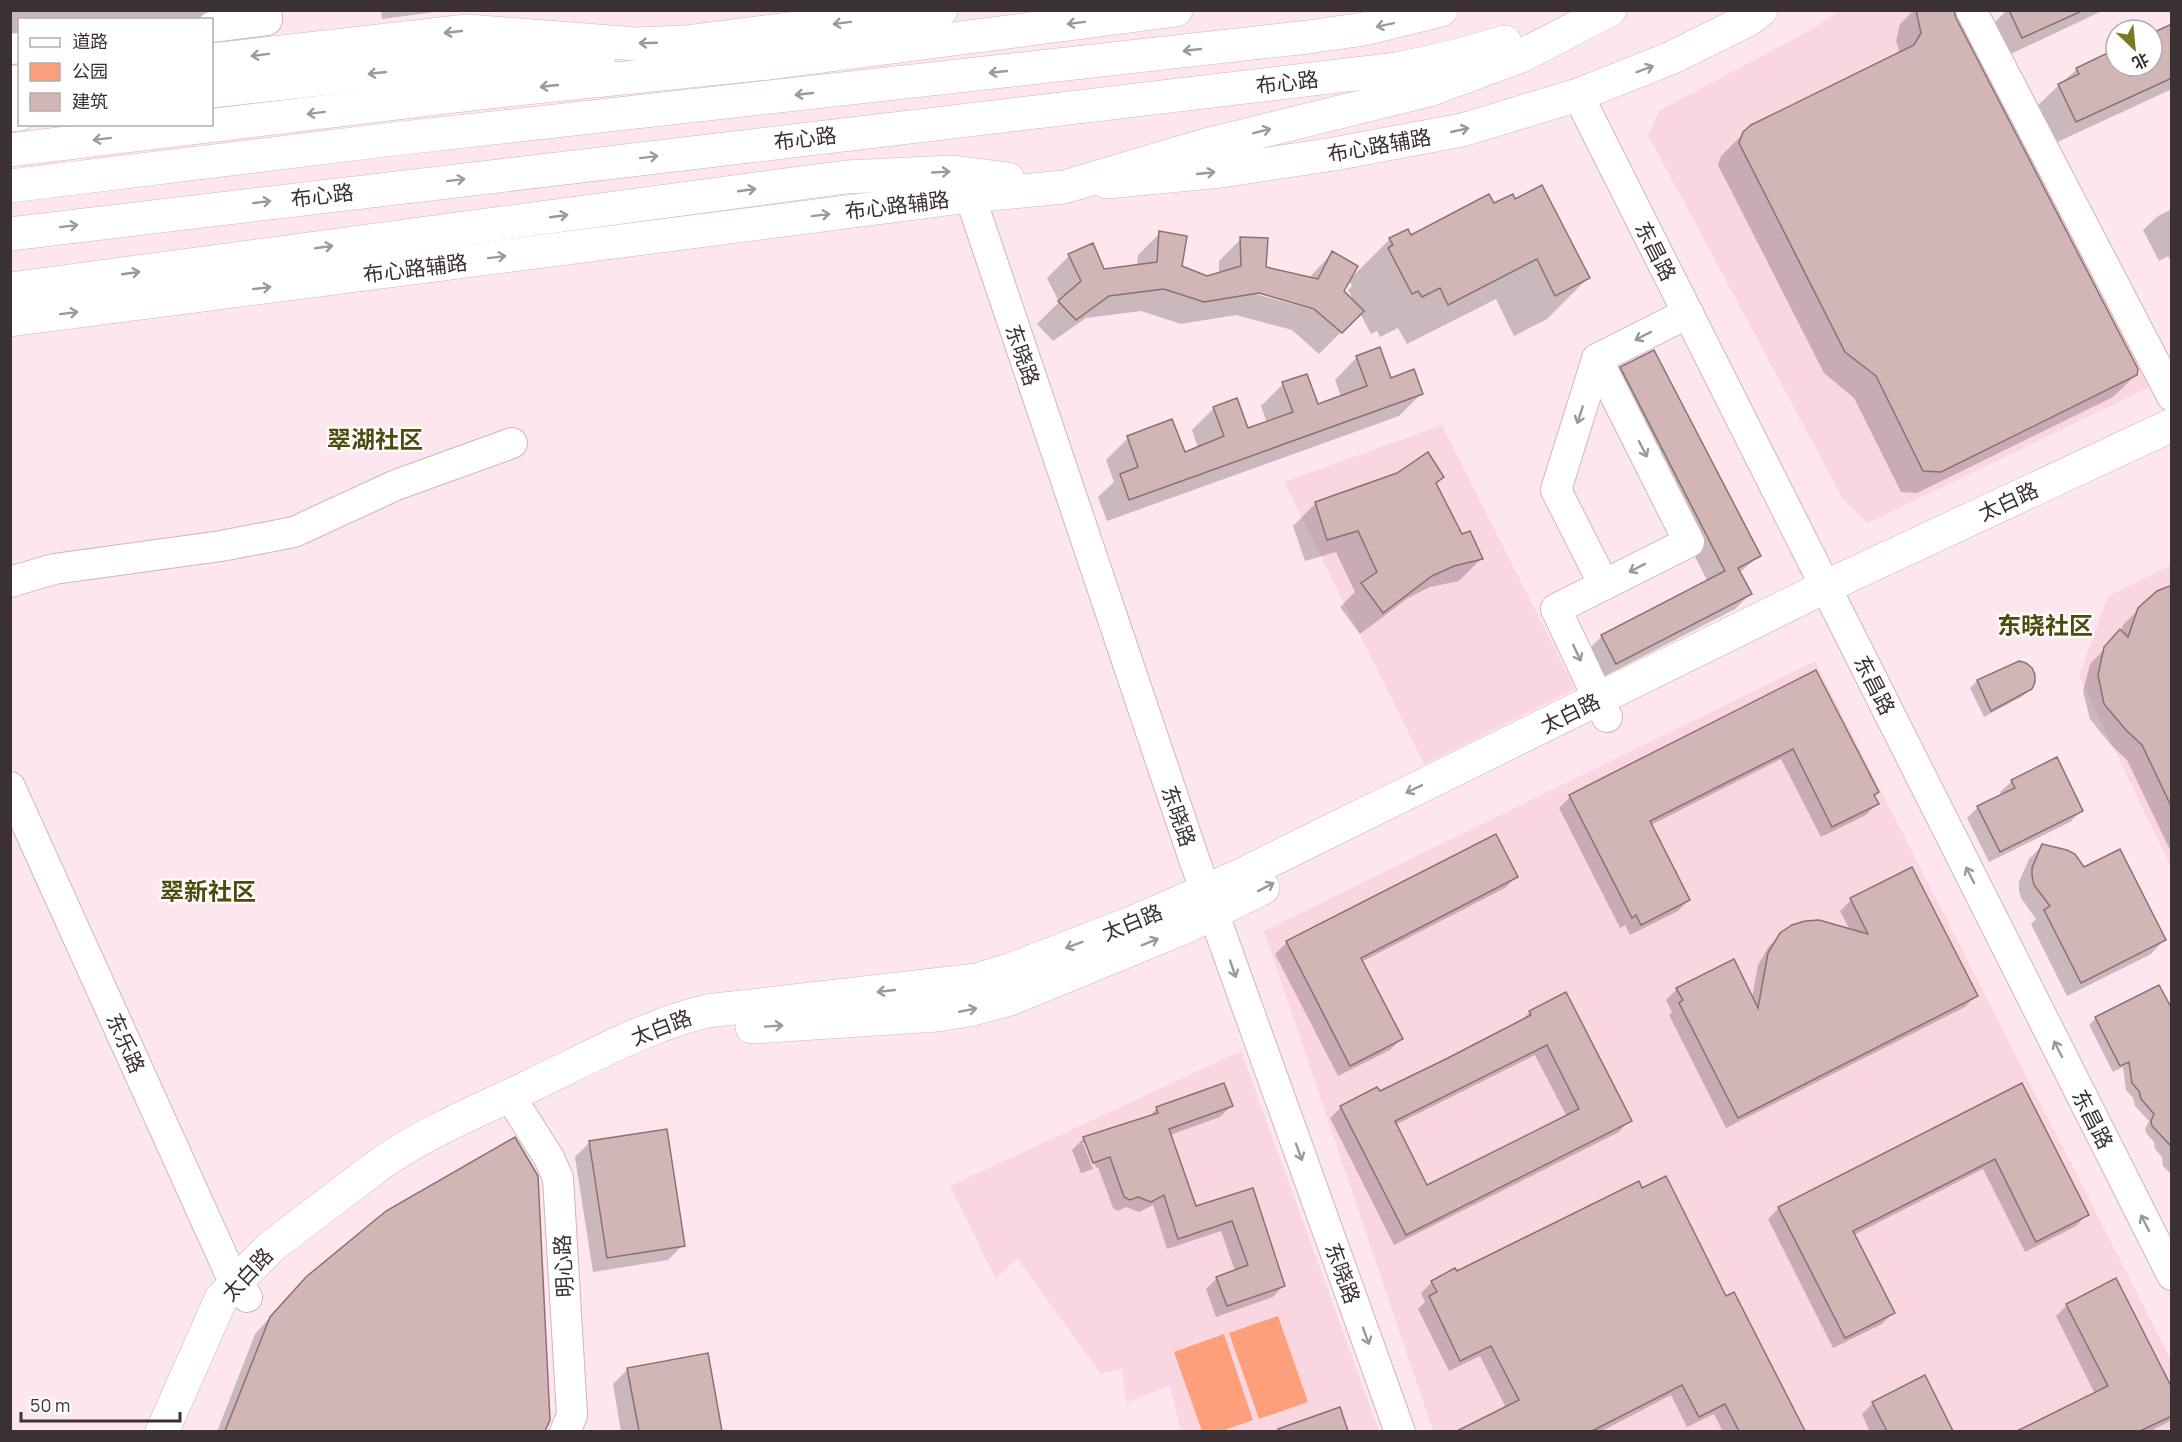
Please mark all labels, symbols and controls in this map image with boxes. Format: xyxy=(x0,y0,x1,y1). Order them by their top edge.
one-way arrow xyxy=(832,17,852,28)
legend xyxy=(18,18,213,126)
one-way arrow xyxy=(1067,18,1087,29)
north arrow xyxy=(2104,18,2164,78)
one-way arrow xyxy=(1376,19,1395,31)
one-way arrow xyxy=(444,27,464,38)
text: 道路 xyxy=(72,29,108,53)
one-way arrow xyxy=(638,38,658,49)
one-way arrow xyxy=(1182,45,1202,56)
text: 北 xyxy=(2129,48,2153,75)
one-way arrow xyxy=(250,50,270,61)
text: 公园 xyxy=(72,59,108,83)
one-way arrow xyxy=(1635,63,1654,74)
street label: 布心路 xyxy=(1254,64,1320,100)
one-way arrow xyxy=(988,67,1008,78)
one-way arrow xyxy=(367,68,387,79)
one-way arrow xyxy=(540,81,560,92)
one-way arrow xyxy=(795,88,814,99)
text: 建筑 xyxy=(72,89,108,113)
one-way arrow xyxy=(307,108,327,119)
street label: 布心路 xyxy=(772,120,838,156)
street label: 布心路辅路 xyxy=(1325,122,1433,168)
one-way arrow xyxy=(1450,124,1469,135)
one-way arrow xyxy=(1252,125,1271,137)
one-way arrow xyxy=(93,133,112,144)
one-way arrow xyxy=(639,151,659,162)
one-way arrow xyxy=(930,167,950,178)
one-way arrow xyxy=(1195,167,1215,178)
one-way arrow xyxy=(445,174,465,185)
street label: 布心路 xyxy=(289,177,355,213)
one-way arrow xyxy=(736,185,756,196)
street label: 布心路辅路 xyxy=(843,185,951,225)
one-way arrow xyxy=(252,197,272,208)
one-way arrow xyxy=(811,209,830,220)
one-way arrow xyxy=(549,210,568,221)
street label: 东昌路 xyxy=(1629,217,1683,285)
one-way arrow xyxy=(58,221,78,232)
one-way arrow xyxy=(314,242,334,253)
street label: 布心路辅路 xyxy=(361,248,469,288)
one-way arrow xyxy=(486,251,506,262)
one-way arrow xyxy=(121,268,140,279)
one-way arrow xyxy=(251,282,271,293)
one-way arrow xyxy=(58,307,78,318)
street label: 东晓路 xyxy=(1000,321,1046,389)
one-way arrow xyxy=(1634,331,1652,342)
one-way arrow xyxy=(1574,405,1585,424)
district label: 翠湖社区 xyxy=(327,422,423,455)
one-way arrow xyxy=(1637,440,1649,458)
street label: 太白路 xyxy=(1974,475,2042,527)
one-way arrow xyxy=(1628,563,1646,574)
district label: 东晓社区 xyxy=(1997,608,2093,641)
one-way arrow xyxy=(1572,644,1584,662)
street label: 东昌路 xyxy=(1848,651,1902,719)
street label: 太白路 xyxy=(1536,687,1604,739)
street label: 东晓路 xyxy=(1156,782,1202,850)
one-way arrow xyxy=(1406,784,1424,796)
one-way arrow xyxy=(1964,866,1975,884)
district label: 翠新社区 xyxy=(160,874,256,907)
one-way arrow xyxy=(1256,881,1274,892)
street label: 太白路 xyxy=(1098,897,1166,947)
one-way arrow xyxy=(1140,936,1159,947)
one-way arrow xyxy=(1065,940,1084,951)
one-way arrow xyxy=(1229,959,1240,978)
one-way arrow xyxy=(876,986,896,997)
street label: 太白路 xyxy=(627,1003,695,1051)
one-way arrow xyxy=(957,1004,977,1015)
street label: 东乐路 xyxy=(100,1009,152,1077)
one-way arrow xyxy=(763,1020,783,1031)
one-way arrow xyxy=(2051,1040,2063,1058)
street label: 东昌路 xyxy=(2066,1085,2120,1153)
one-way arrow xyxy=(1295,1143,1306,1161)
one-way arrow xyxy=(2139,1214,2151,1232)
street label: 明心路 xyxy=(547,1234,579,1298)
street label: 东晓路 xyxy=(1319,1239,1367,1307)
street label: 太白路 xyxy=(215,1241,279,1307)
one-way arrow xyxy=(1361,1326,1372,1345)
scale bar xyxy=(21,1385,180,1423)
text: 50 m xyxy=(30,1393,70,1417)

